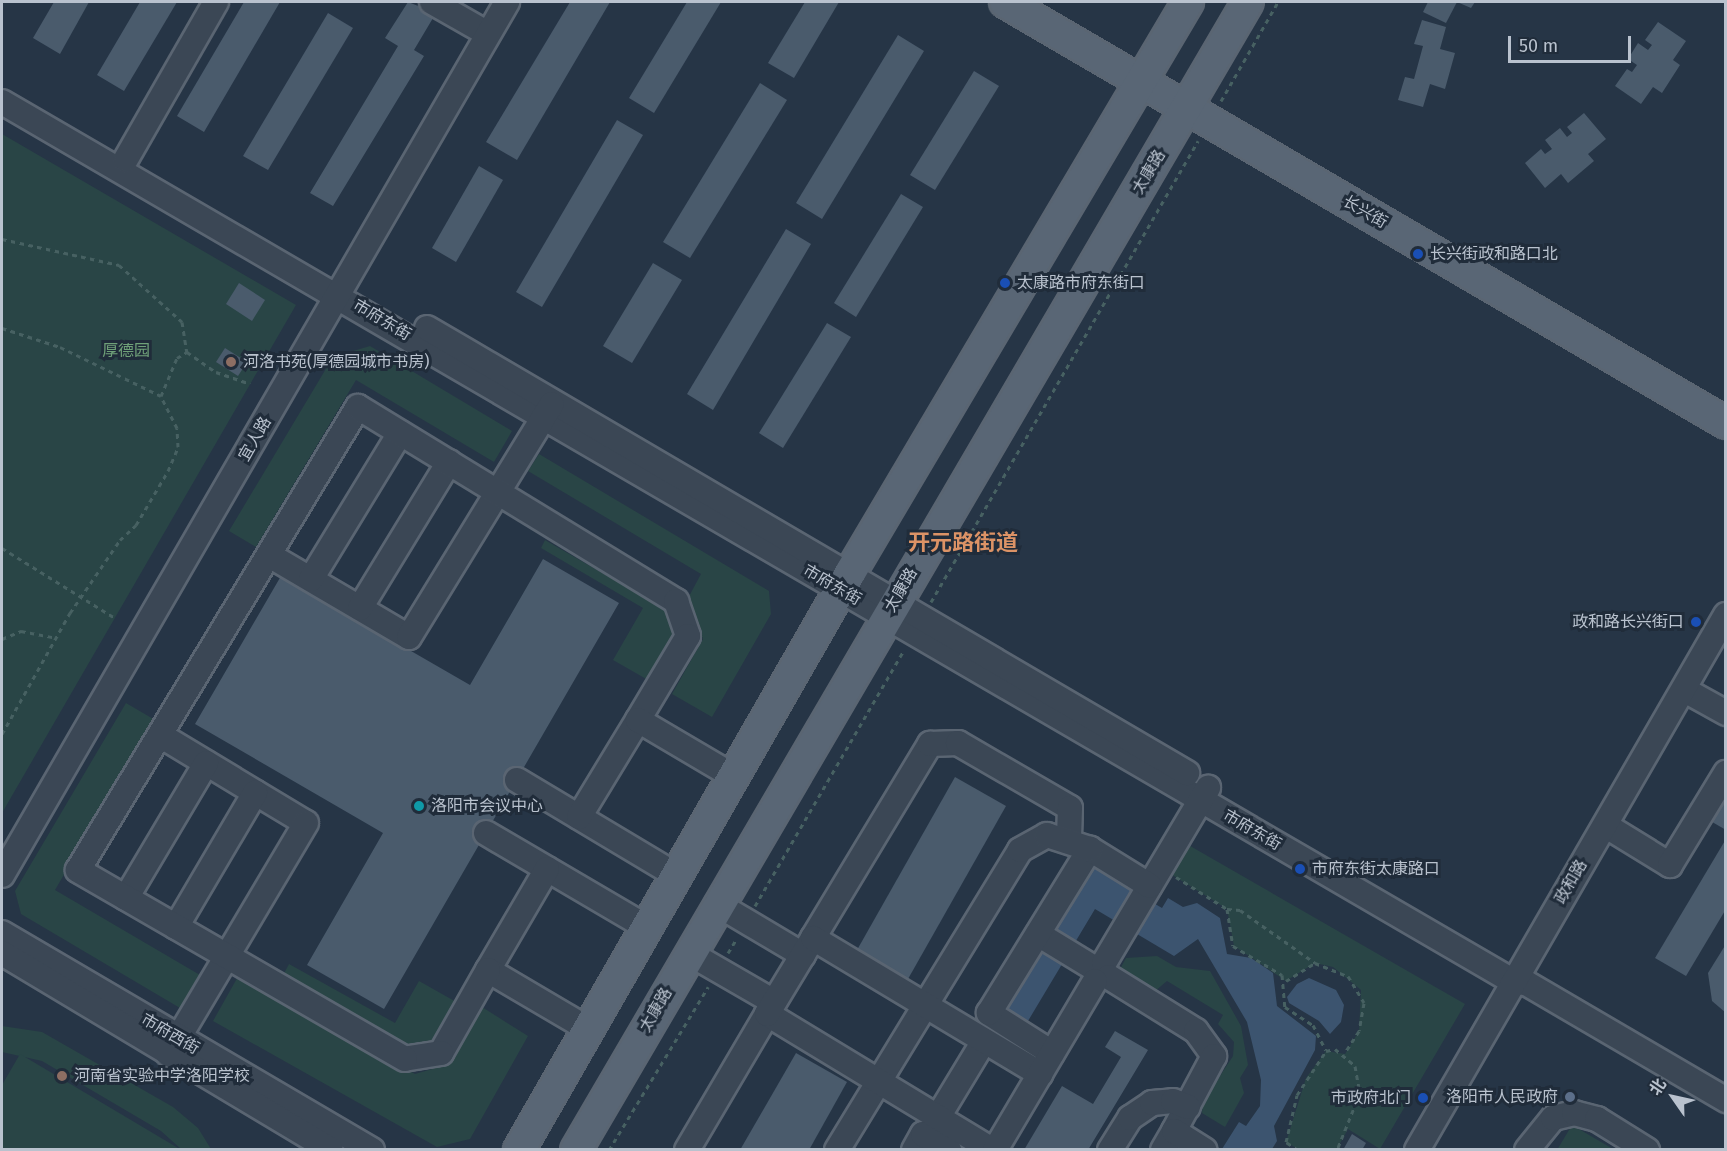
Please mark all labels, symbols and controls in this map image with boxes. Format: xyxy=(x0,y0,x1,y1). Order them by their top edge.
scale bar xyxy=(1511,24,1634,62)
text: 50 m xyxy=(1519,35,1558,57)
street label: 太康路 xyxy=(1128,146,1170,198)
street label: 长兴街 xyxy=(1339,192,1391,232)
place label: 长兴街政和路口北 xyxy=(1430,244,1558,264)
marker: 长兴街政和路口北 xyxy=(1411,247,1425,261)
place label: 太康路市府东街口 xyxy=(1017,273,1145,293)
marker: 太康路市府东街口 xyxy=(998,276,1012,290)
street label: 市府东街 xyxy=(350,295,414,345)
park label: 厚德园 xyxy=(102,341,150,361)
place label: 河洛书苑(厚德园城市书房) xyxy=(243,352,429,372)
marker: 河洛书苑(厚德园城市书房) xyxy=(224,355,238,369)
street label: 宜人路 xyxy=(235,413,275,465)
district label: 开元路街道 xyxy=(908,530,1018,556)
street label: 市府东街 xyxy=(799,561,865,609)
street label: 太康路 xyxy=(881,564,921,616)
place label: 政和路长兴街口 xyxy=(1572,612,1684,632)
marker: 政和路长兴街口 xyxy=(1689,615,1703,629)
place label: 洛阳市会议中心 xyxy=(431,796,543,816)
marker: 洛阳市会议中心 xyxy=(412,799,426,813)
street label: 市府东街 xyxy=(1219,806,1285,854)
street label: 政和路 xyxy=(1551,856,1591,908)
place label: 市府东街太康路口 xyxy=(1312,859,1440,879)
marker: 市府东街太康路口 xyxy=(1293,862,1307,876)
street label: 太康路 xyxy=(636,984,676,1036)
street label: 市府西街 xyxy=(137,1010,203,1058)
place label: 河南省实验中学洛阳学校 xyxy=(74,1066,250,1086)
north arrow xyxy=(1643,1067,1703,1127)
marker: 河南省实验中学洛阳学校 xyxy=(55,1069,69,1083)
text: 北 xyxy=(1645,1075,1670,1099)
place label: 洛阳市人民政府 xyxy=(1446,1087,1558,1107)
place label: 市政府北门 xyxy=(1331,1088,1411,1108)
marker: 洛阳市人民政府 xyxy=(1563,1090,1577,1104)
marker: 市政府北门 xyxy=(1416,1091,1430,1105)

